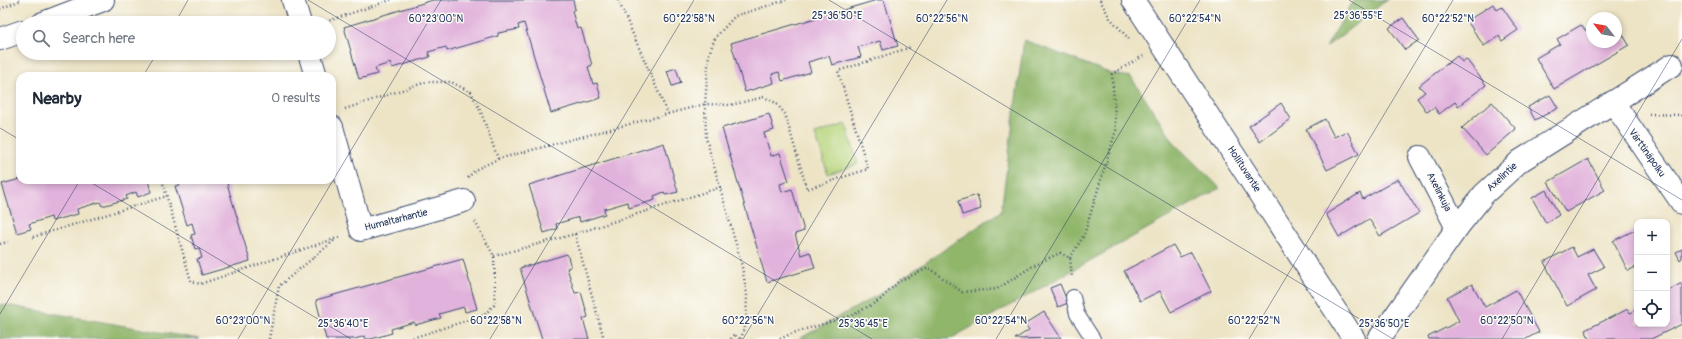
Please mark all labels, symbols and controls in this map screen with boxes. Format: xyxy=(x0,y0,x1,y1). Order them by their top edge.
text: 25°36'50"E xyxy=(812,10,862,22)
text: 25°36'55"E xyxy=(1334,10,1382,22)
north arrow xyxy=(1586,12,1622,48)
text: 60°23'00"N xyxy=(409,13,463,25)
text: 60°22'58"N xyxy=(663,13,715,25)
text: 60°22'56"N xyxy=(916,13,968,25)
text: 60°22'54"N xyxy=(1169,13,1221,25)
text: 60°22'52"N xyxy=(1422,13,1474,25)
search box xyxy=(16,16,336,60)
icon: search xyxy=(30,27,52,49)
text: Search here xyxy=(62,29,135,48)
text: Nearby xyxy=(32,88,81,109)
text: 0 results xyxy=(271,90,320,106)
street label: Värttinäpolku xyxy=(1626,127,1668,179)
street label: Hollituvantie xyxy=(1225,144,1263,194)
street label: Axelintie xyxy=(1484,160,1520,194)
street label: Axelinkuja xyxy=(1424,170,1454,214)
street label: Humaltarhantie xyxy=(363,206,429,234)
map controls xyxy=(1634,219,1670,327)
button: + xyxy=(1634,219,1670,255)
button: − xyxy=(1634,255,1670,291)
button: locate xyxy=(1634,291,1670,327)
text: 60°23'00"N xyxy=(216,315,270,327)
text: 60°22'58"N xyxy=(470,315,522,327)
text: 60°22'56"N xyxy=(722,315,774,327)
text: 60°22'54"N xyxy=(975,315,1027,327)
text: 60°22'52"N xyxy=(1228,315,1280,327)
text: 60°22'50"N xyxy=(1480,315,1534,327)
text: 25°36'40"E xyxy=(318,318,368,330)
text: 25°36'45"E xyxy=(838,318,888,330)
text: 25°36'50"E xyxy=(1359,318,1409,330)

